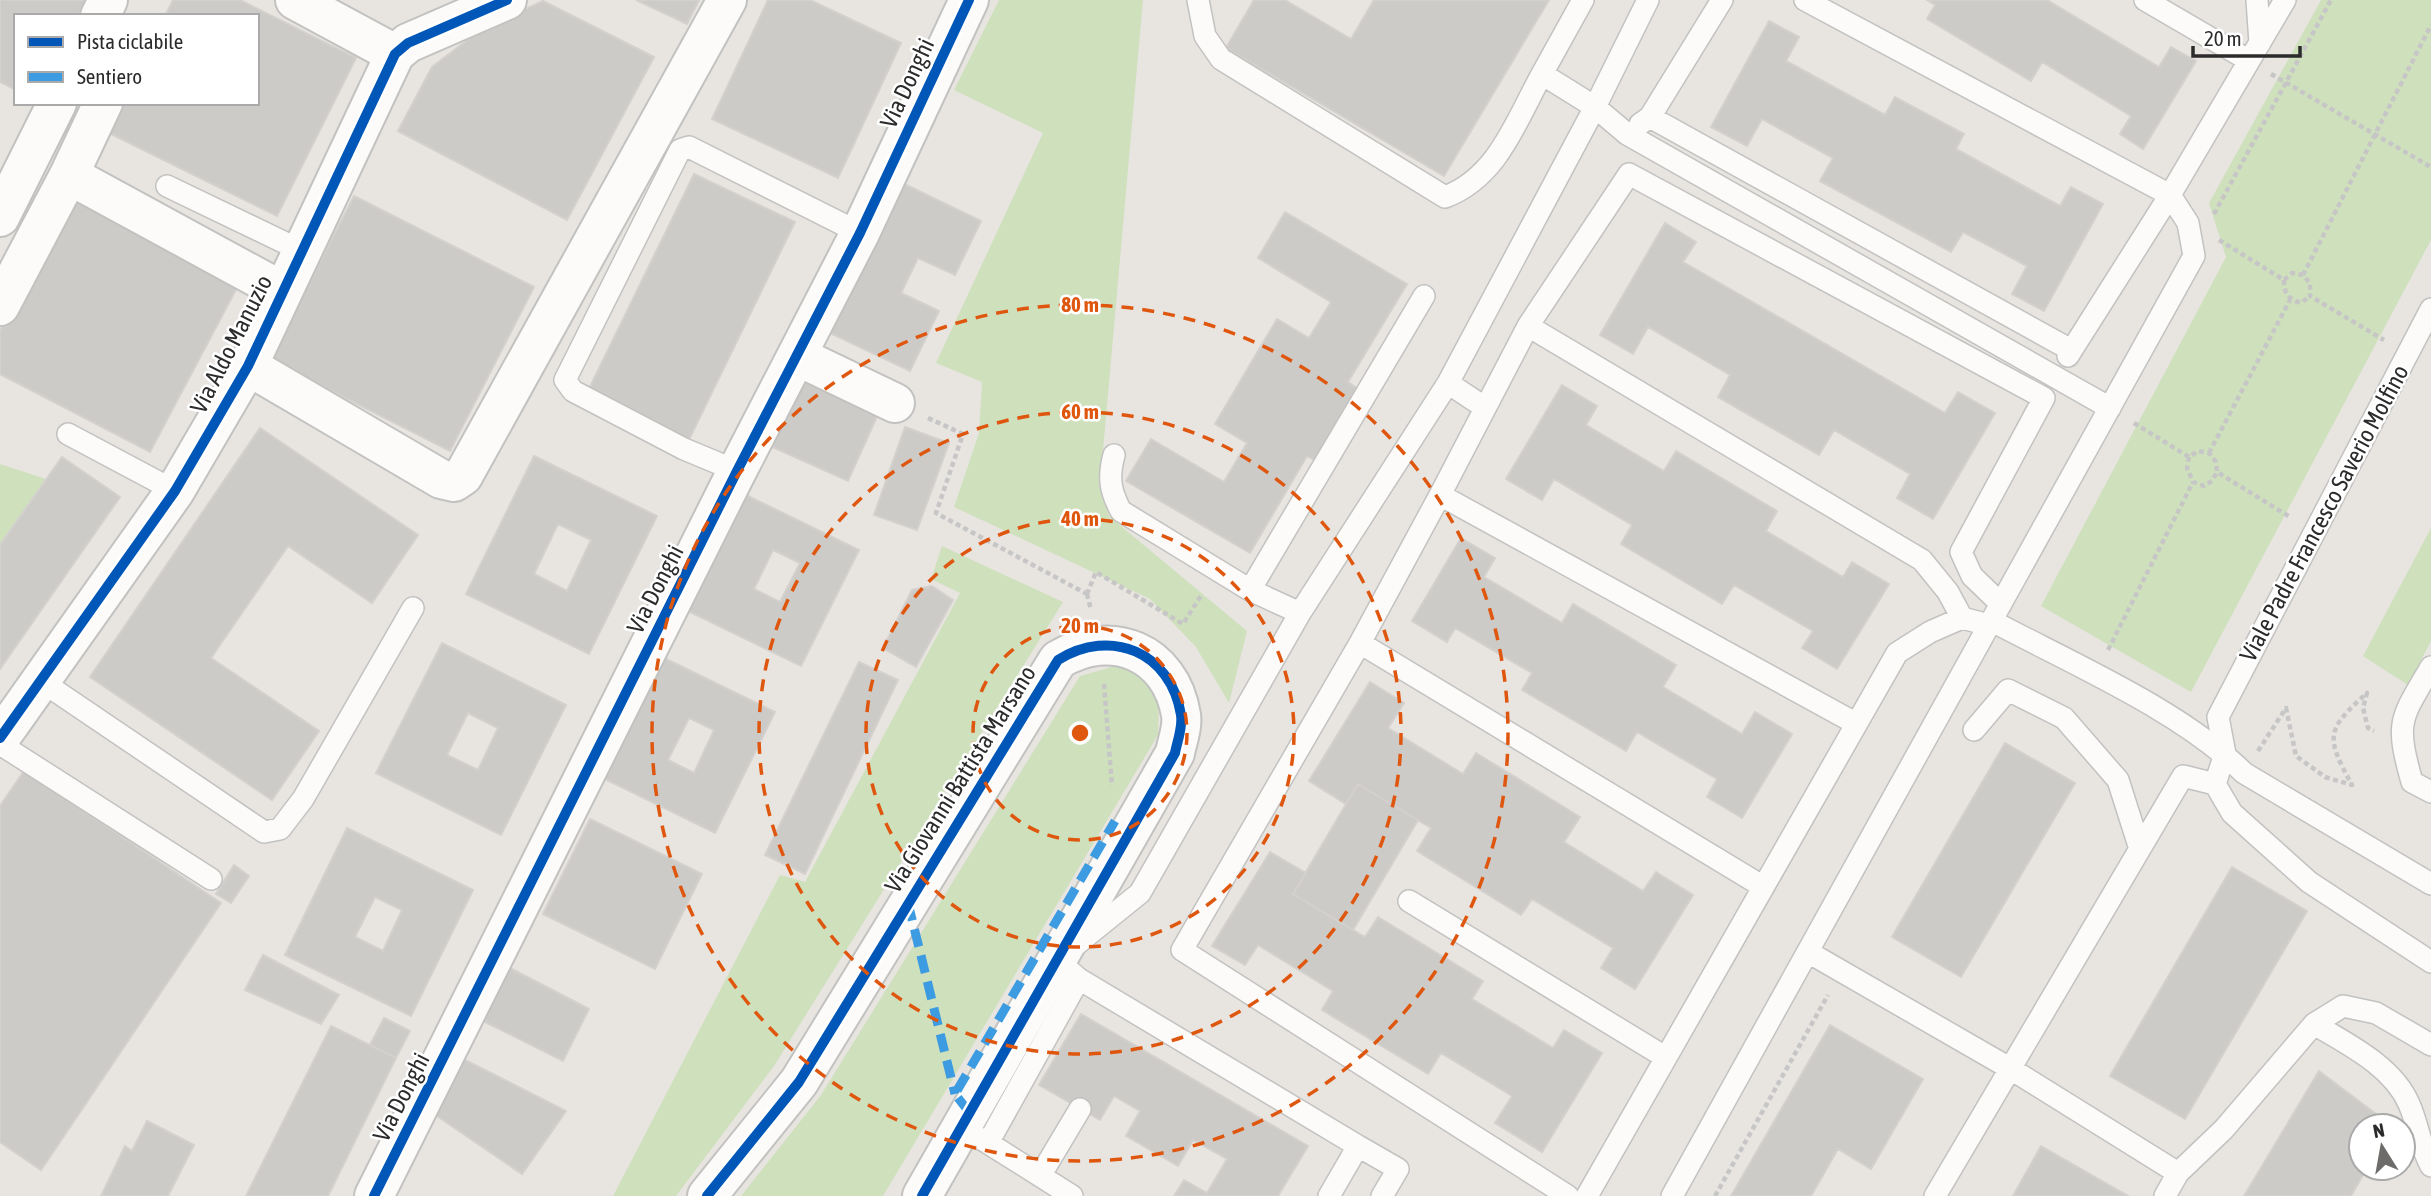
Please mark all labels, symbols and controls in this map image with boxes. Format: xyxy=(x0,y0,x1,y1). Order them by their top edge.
legend xyxy=(14,14,259,105)
scale bar xyxy=(2193,14,2300,58)
text: 20 m xyxy=(2204,26,2242,50)
text: Pista ciclabile xyxy=(77,29,183,53)
street label: Via Donghi xyxy=(875,34,939,132)
text: Sentiero xyxy=(77,64,142,88)
street label: Via Aldo Manuzio xyxy=(185,270,277,418)
text: 80 m xyxy=(1061,292,1099,316)
street label: Viale Padre Francesco Saverio Molfino xyxy=(2234,360,2414,666)
text: 60 m xyxy=(1061,399,1099,423)
text: 40 m xyxy=(1060,506,1099,530)
street label: Via Donghi xyxy=(621,540,689,638)
text: 20 m xyxy=(1061,613,1099,637)
street label: Via Giovanni Battista Marsano xyxy=(879,661,1041,897)
centre of rings xyxy=(1068,721,1092,745)
street label: Via Donghi xyxy=(367,1048,435,1146)
north arrow xyxy=(2347,1112,2417,1182)
text: N xyxy=(2371,1118,2386,1142)

